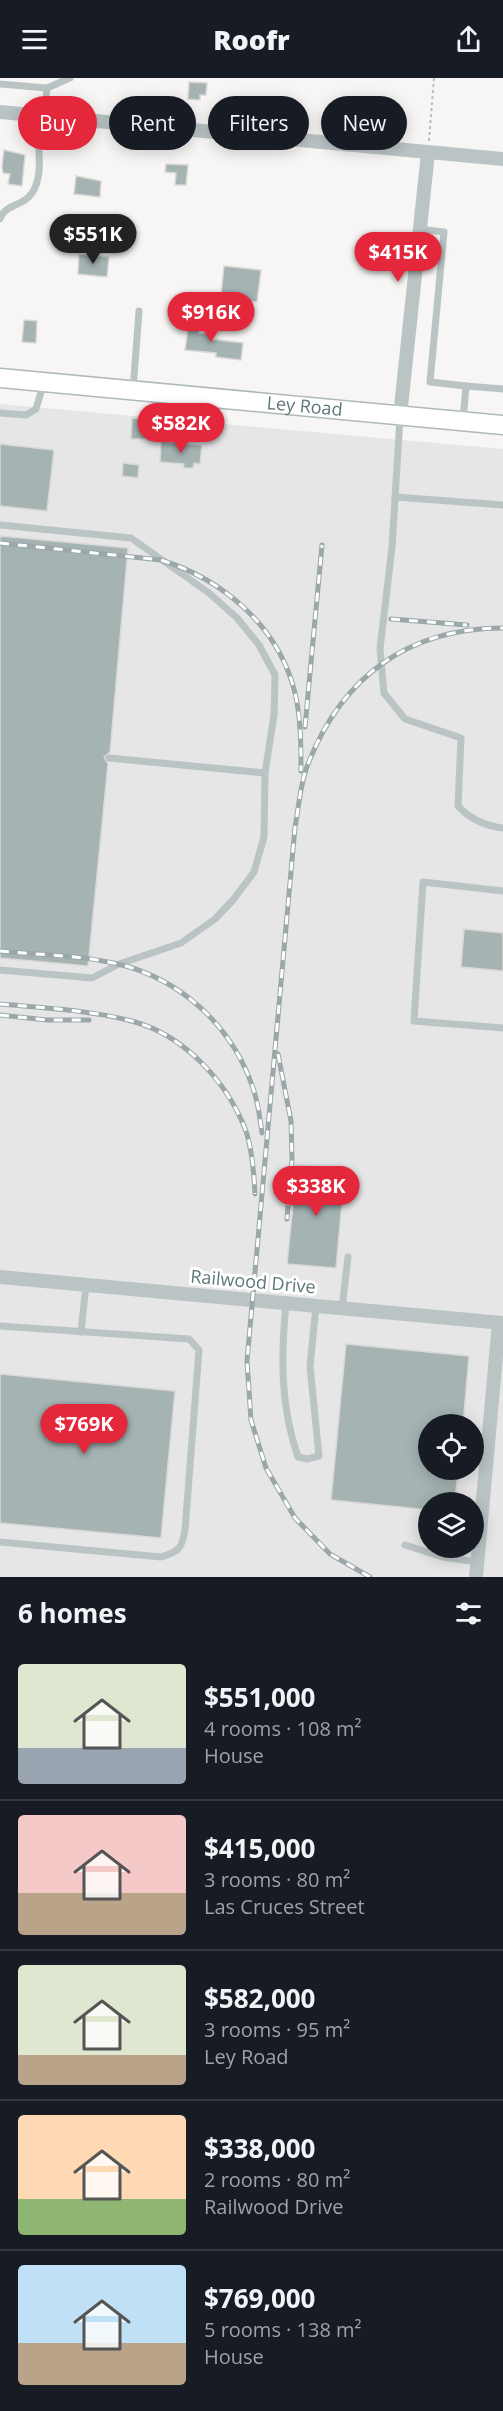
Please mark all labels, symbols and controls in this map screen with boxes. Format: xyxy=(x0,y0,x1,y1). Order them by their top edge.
text: Roofr xyxy=(213,21,290,58)
icon: menu xyxy=(18,23,51,56)
icon: share xyxy=(452,23,485,56)
chip: Buy xyxy=(18,96,97,150)
chip: Rent xyxy=(109,96,196,150)
chip: Filters xyxy=(208,96,309,150)
chip: New xyxy=(321,96,407,150)
pin: $551K xyxy=(51,214,135,265)
text: $551K xyxy=(63,220,123,247)
pin: $415K xyxy=(356,232,440,283)
text: $415K xyxy=(368,238,428,265)
pin: $916K xyxy=(169,292,253,343)
text: $916K xyxy=(181,298,241,325)
street label: Ley Road xyxy=(266,390,344,421)
pin: $582K xyxy=(139,403,223,454)
text: $582K xyxy=(151,409,211,436)
pin: $338K xyxy=(274,1166,358,1217)
text: $338K xyxy=(286,1172,346,1199)
street label: Railwood Drive xyxy=(189,1264,317,1298)
pin: $769K xyxy=(42,1404,126,1455)
text: $769K xyxy=(54,1410,114,1437)
map controls xyxy=(418,1414,484,1558)
button: locate xyxy=(418,1414,484,1480)
button: layers xyxy=(418,1492,484,1558)
text: 6 homes xyxy=(18,1595,127,1631)
icon: filters xyxy=(452,1597,485,1630)
text: $551,000 xyxy=(204,1679,315,1715)
icon: home xyxy=(66,1688,138,1760)
text: 4 rooms · 108 m² xyxy=(204,1715,362,1742)
text: House xyxy=(204,1742,264,1769)
text: $415,000 xyxy=(204,1830,315,1866)
icon: home xyxy=(66,1839,138,1911)
text: 3 rooms · 80 m² xyxy=(204,1866,350,1893)
text: Las Cruces Street xyxy=(204,1893,365,1920)
text: $582,000 xyxy=(204,1980,315,2016)
icon: home xyxy=(66,1989,138,2061)
text: 3 rooms · 95 m² xyxy=(204,2016,350,2043)
text: Ley Road xyxy=(204,2043,289,2070)
text: $338,000 xyxy=(204,2130,315,2166)
icon: home xyxy=(66,2139,138,2211)
text: 2 rooms · 80 m² xyxy=(204,2166,350,2193)
text: Railwood Drive xyxy=(204,2193,344,2220)
text: $769,000 xyxy=(204,2280,315,2316)
icon: home xyxy=(66,2289,138,2361)
text: 5 rooms · 138 m² xyxy=(204,2316,362,2343)
text: House xyxy=(204,2343,264,2370)

